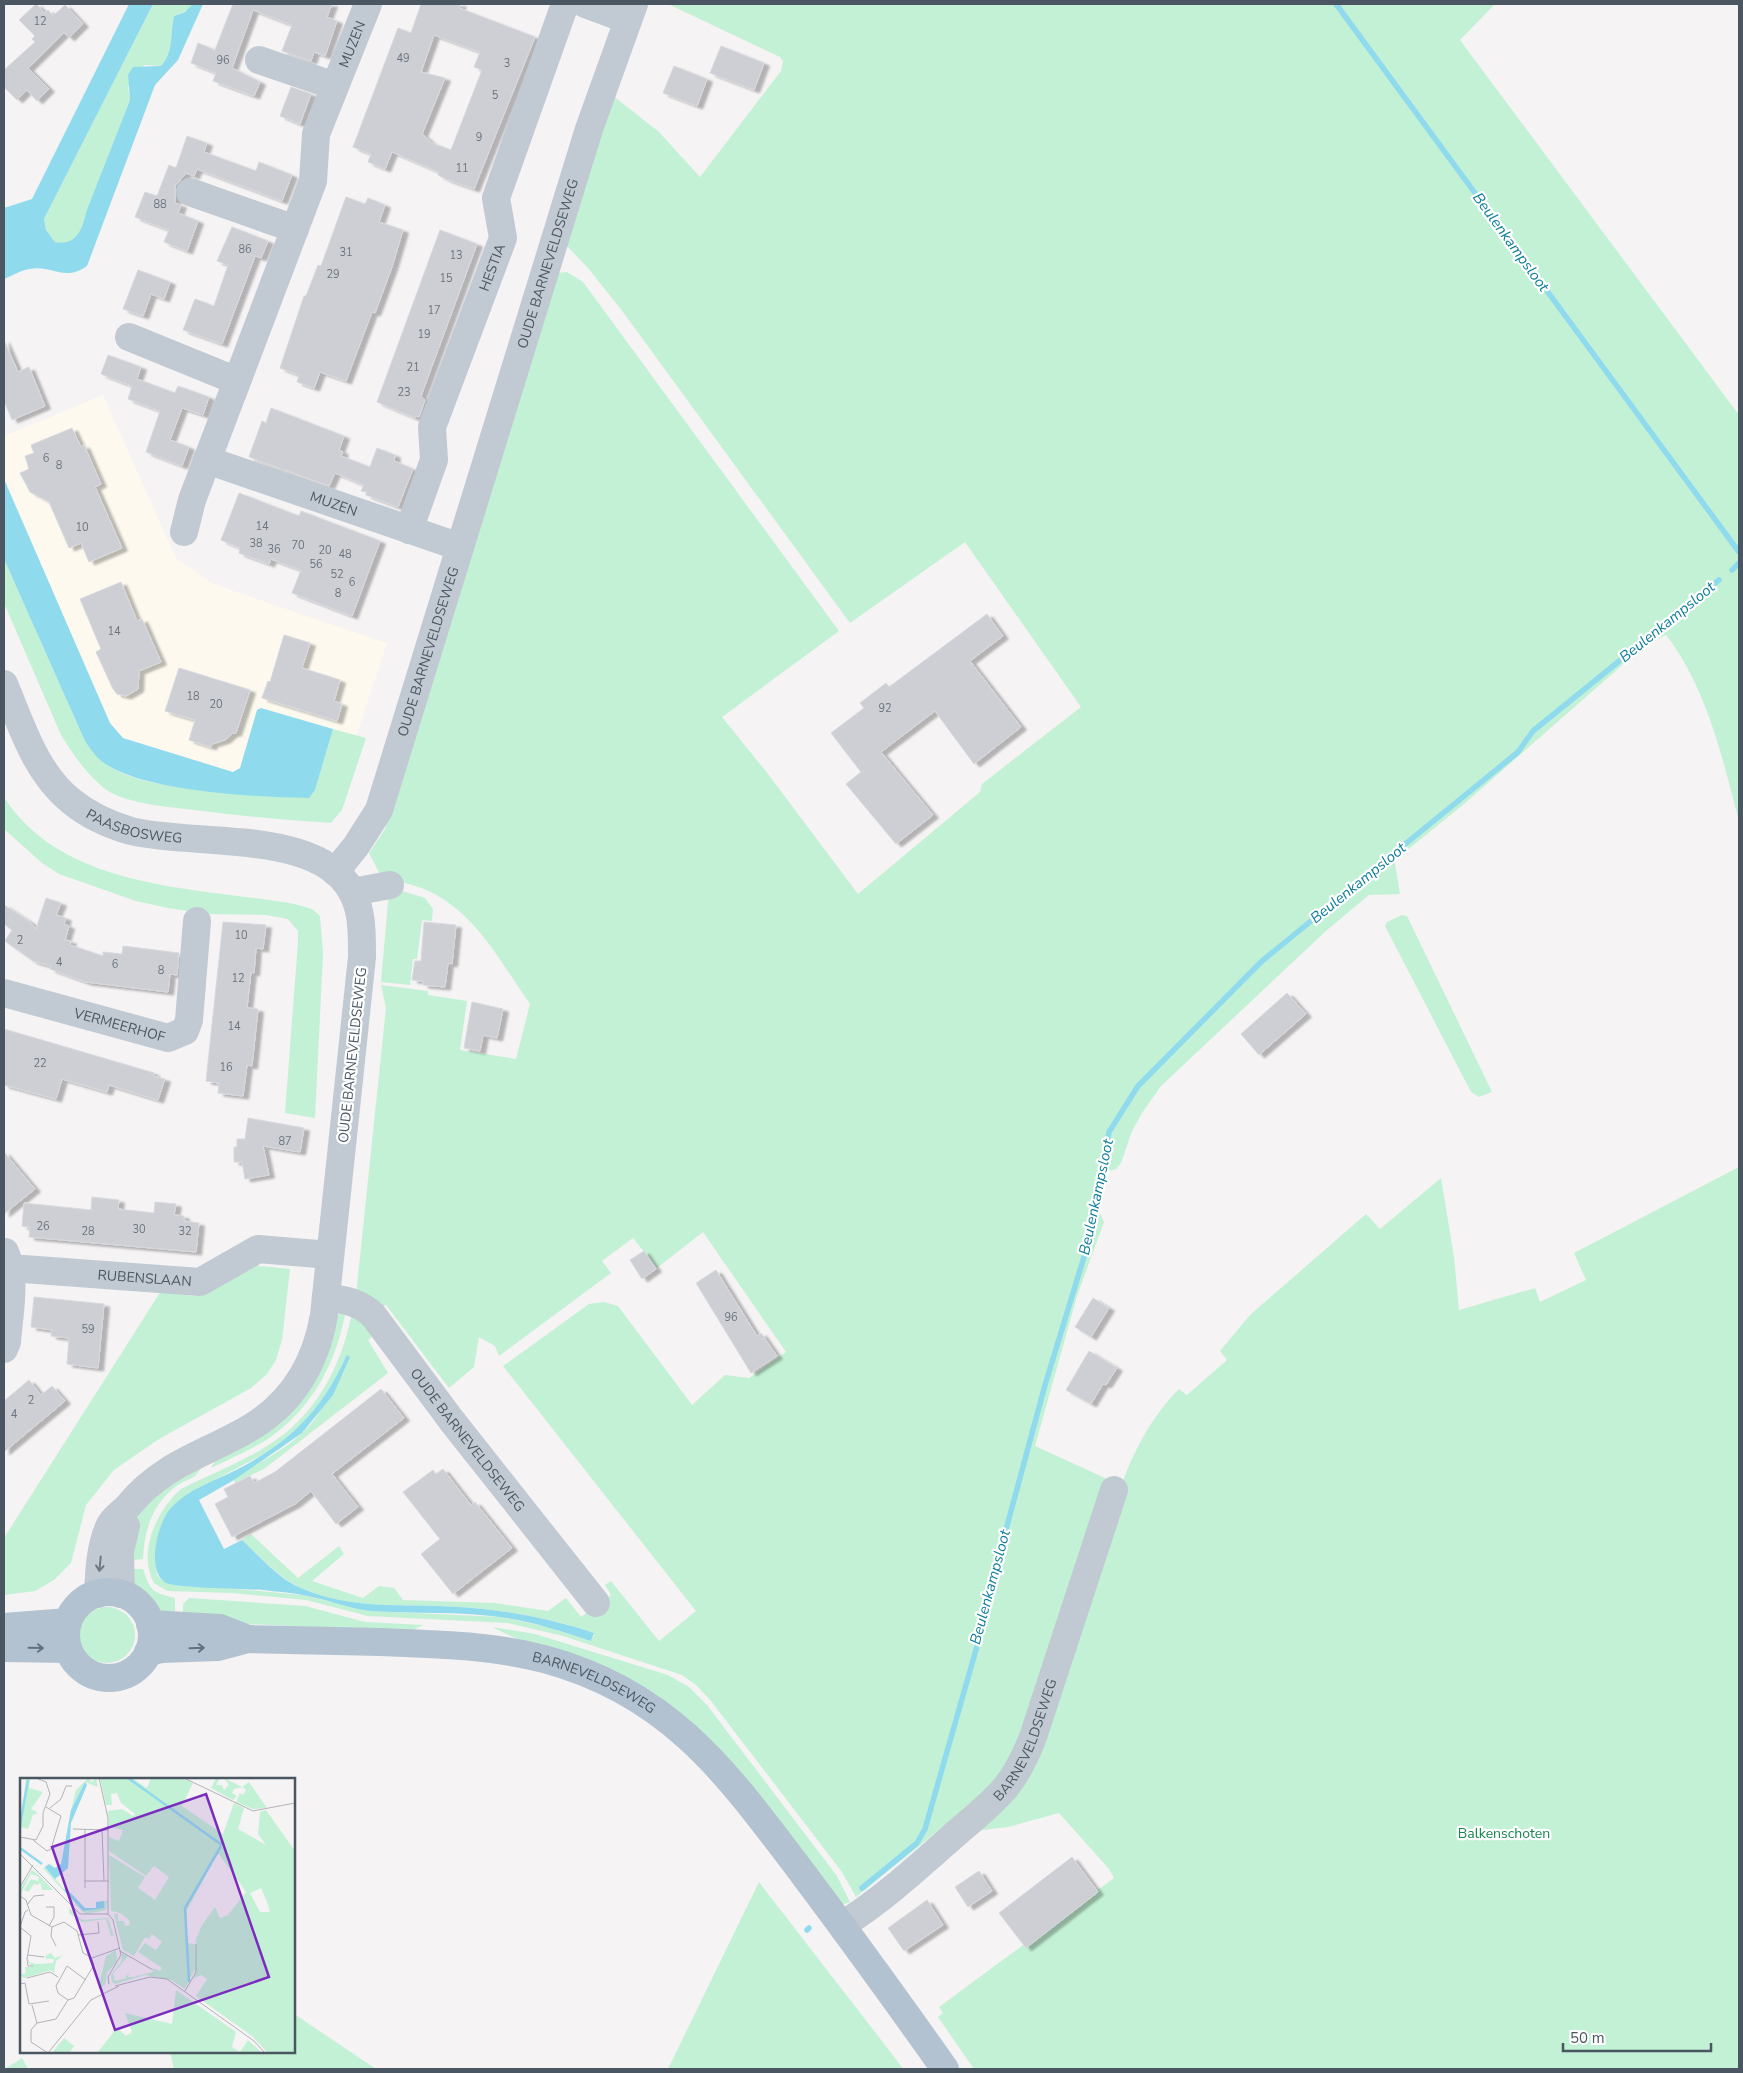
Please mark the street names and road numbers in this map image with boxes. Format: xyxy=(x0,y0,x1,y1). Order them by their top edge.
street label: MUZEN xyxy=(334,18,370,71)
street label: OUDE BARNEVELDSEWEG xyxy=(513,176,583,351)
street label: HESTIA xyxy=(475,241,510,294)
street label: MUZEN xyxy=(307,487,360,521)
street label: OUDE BARNEVELDSEWEG xyxy=(393,564,463,739)
street label: PAASBOSWEG xyxy=(82,805,183,848)
street label: OUDE BARNEVELDSEWEG xyxy=(334,966,371,1144)
street label: VERMEERHOF xyxy=(71,1003,168,1047)
street label: RUBENSLAAN xyxy=(97,1265,192,1291)
street label: OUDE BARNEVELDSEWEG xyxy=(406,1364,529,1516)
street label: BARNEVELDSEWEG xyxy=(530,1647,659,1718)
street label: BARNEVELDSEWEG xyxy=(989,1676,1062,1805)

